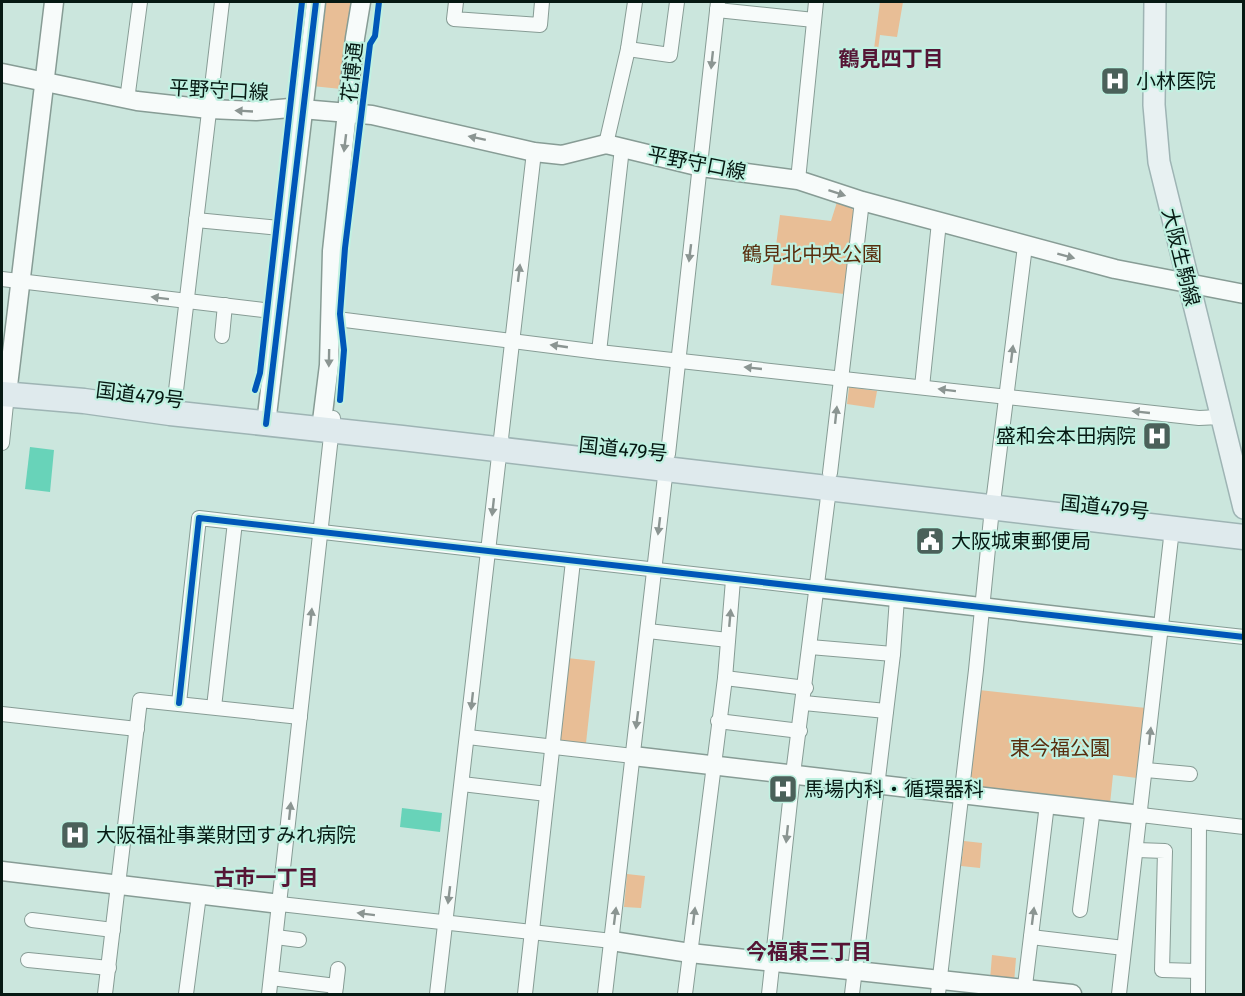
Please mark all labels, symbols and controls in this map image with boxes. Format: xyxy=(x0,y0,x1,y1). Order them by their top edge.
street label: 花博通 xyxy=(337,41,367,103)
district label: 鶴見四丁目 xyxy=(839,46,944,72)
one-way arrow xyxy=(707,50,717,69)
hospital icon: 小林医院 xyxy=(1099,65,1131,97)
place label: 小林医院 xyxy=(1136,69,1216,93)
street label: 平野守口線 xyxy=(168,75,270,105)
one-way arrow xyxy=(234,106,253,115)
one-way arrow xyxy=(340,133,350,152)
one-way arrow xyxy=(468,133,487,142)
street label: 平野守口線 xyxy=(646,142,748,184)
one-way arrow xyxy=(828,189,846,198)
street label: 大阪生駒線 xyxy=(1157,206,1205,308)
park label: 鶴見北中央公園 xyxy=(742,242,882,266)
one-way arrow xyxy=(686,244,695,263)
one-way arrow xyxy=(1057,252,1075,261)
one-way arrow xyxy=(515,263,524,282)
one-way arrow xyxy=(150,293,169,303)
one-way arrow xyxy=(550,342,569,351)
one-way arrow xyxy=(1008,344,1017,363)
one-way arrow xyxy=(324,348,334,367)
one-way arrow xyxy=(744,363,763,372)
street label: 国道479号 xyxy=(94,378,186,412)
one-way arrow xyxy=(937,386,956,395)
one-way arrow xyxy=(831,406,841,425)
one-way arrow xyxy=(1131,407,1150,417)
hospital icon: 盛和会本田病院 xyxy=(1141,420,1173,452)
place label: 盛和会本田病院 xyxy=(996,424,1136,448)
street label: 国道479号 xyxy=(577,432,669,466)
street label: 国道479号 xyxy=(1059,490,1151,524)
one-way arrow xyxy=(488,498,498,517)
one-way arrow xyxy=(654,517,664,536)
public building icon: 大阪城東郵便局 xyxy=(914,525,946,557)
place label: 大阪城東郵便局 xyxy=(951,529,1091,553)
one-way arrow xyxy=(306,608,316,627)
one-way arrow xyxy=(725,608,735,627)
one-way arrow xyxy=(467,692,477,711)
one-way arrow xyxy=(633,711,642,730)
one-way arrow xyxy=(1145,726,1155,745)
park label: 東今福公園 xyxy=(1010,736,1110,760)
hospital icon: 馬場内科・循環器科 xyxy=(767,773,799,805)
place label: 馬場内科・循環器科 xyxy=(804,777,984,801)
one-way arrow xyxy=(285,802,295,821)
hospital icon: 大阪福祉事業財団すみれ病院 xyxy=(59,819,91,851)
place label: 大阪福祉事業財団すみれ病院 xyxy=(96,823,356,847)
one-way arrow xyxy=(782,824,791,843)
district label: 古市一丁目 xyxy=(214,865,319,891)
one-way arrow xyxy=(444,885,453,904)
one-way arrow xyxy=(610,906,620,925)
one-way arrow xyxy=(690,906,699,925)
one-way arrow xyxy=(1029,906,1038,925)
one-way arrow xyxy=(356,909,375,919)
district label: 今福東三丁目 xyxy=(746,939,872,965)

